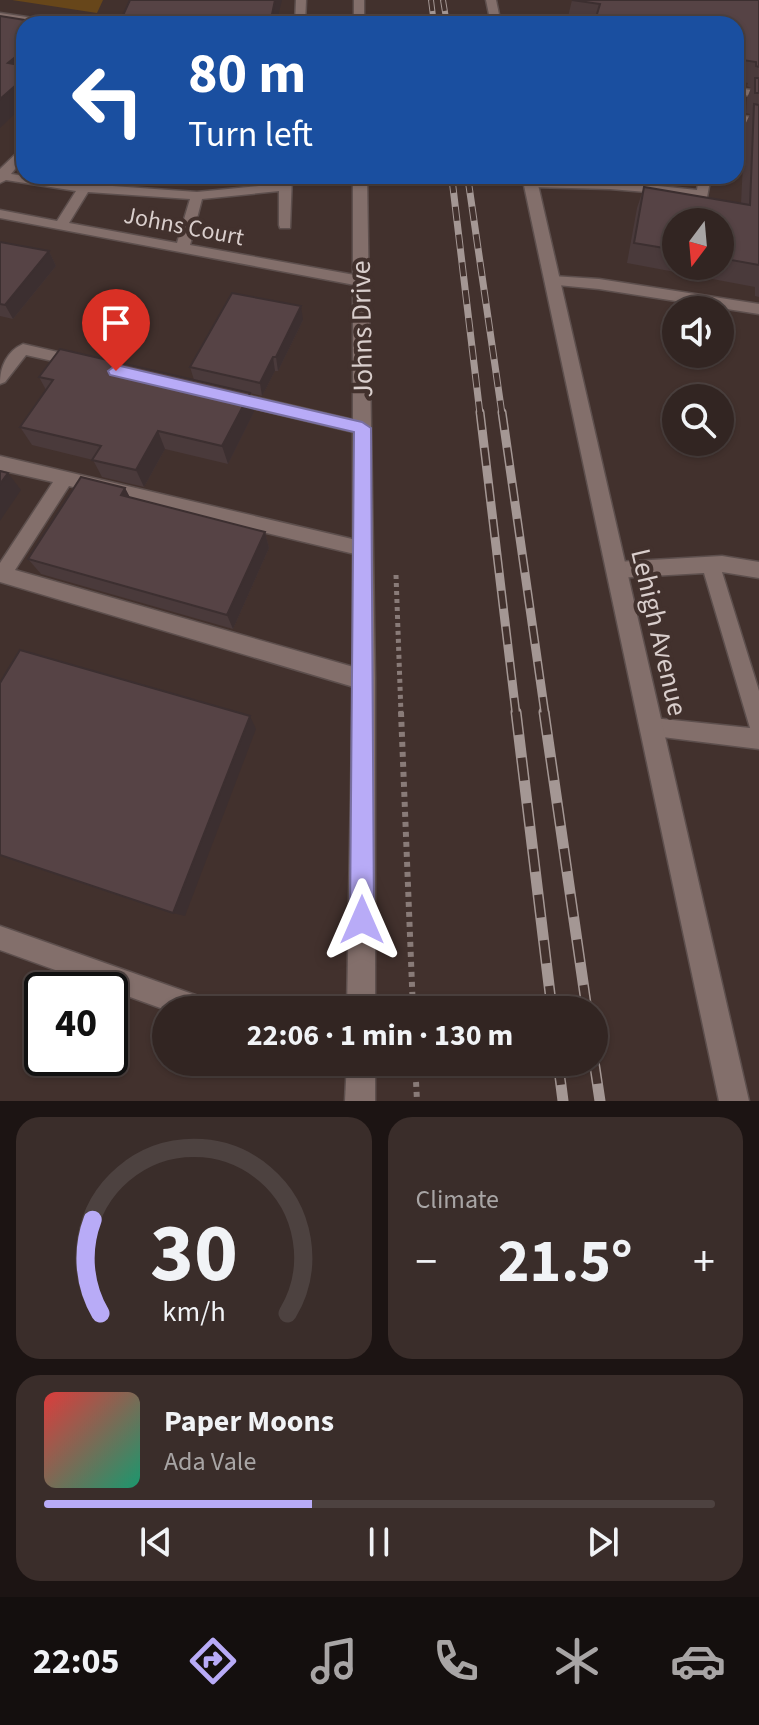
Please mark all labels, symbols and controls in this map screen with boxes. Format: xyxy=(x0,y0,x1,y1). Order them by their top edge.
text: 80 m xyxy=(188,35,306,114)
icon: left xyxy=(56,48,160,152)
text: Turn left xyxy=(188,109,313,160)
street label: Johns Court xyxy=(121,198,247,255)
north arrow xyxy=(662,208,734,280)
map controls xyxy=(662,208,734,456)
street label: Johns Drive xyxy=(341,260,383,398)
pin xyxy=(82,289,150,371)
button: sound xyxy=(662,296,734,368)
icon: arrive xyxy=(94,301,138,345)
button: search xyxy=(662,384,734,456)
street label: Lehigh Avenue xyxy=(620,545,698,720)
position arrow xyxy=(320,878,404,962)
speed limit sign: 40 xyxy=(24,972,128,1076)
text: 22:06 · 1 min · 130 m xyxy=(247,1014,513,1057)
text: Climate xyxy=(416,1181,499,1218)
text: 30 xyxy=(150,1195,238,1313)
text: 21.5° xyxy=(498,1220,633,1305)
text: − xyxy=(416,1231,437,1294)
text: + xyxy=(693,1231,715,1294)
text: km/h xyxy=(162,1292,225,1332)
text: Paper Moons xyxy=(164,1400,334,1443)
text: Ada Vale xyxy=(164,1443,256,1480)
icon: previous xyxy=(134,1520,178,1564)
icon: pause xyxy=(357,1520,401,1564)
icon: next xyxy=(581,1520,625,1564)
icon: directions xyxy=(185,1633,241,1689)
icon: music xyxy=(306,1633,362,1689)
icon: phone xyxy=(428,1633,484,1689)
icon: climate xyxy=(549,1633,605,1689)
icon: car xyxy=(670,1633,726,1689)
text: 22:05 xyxy=(33,1636,120,1687)

